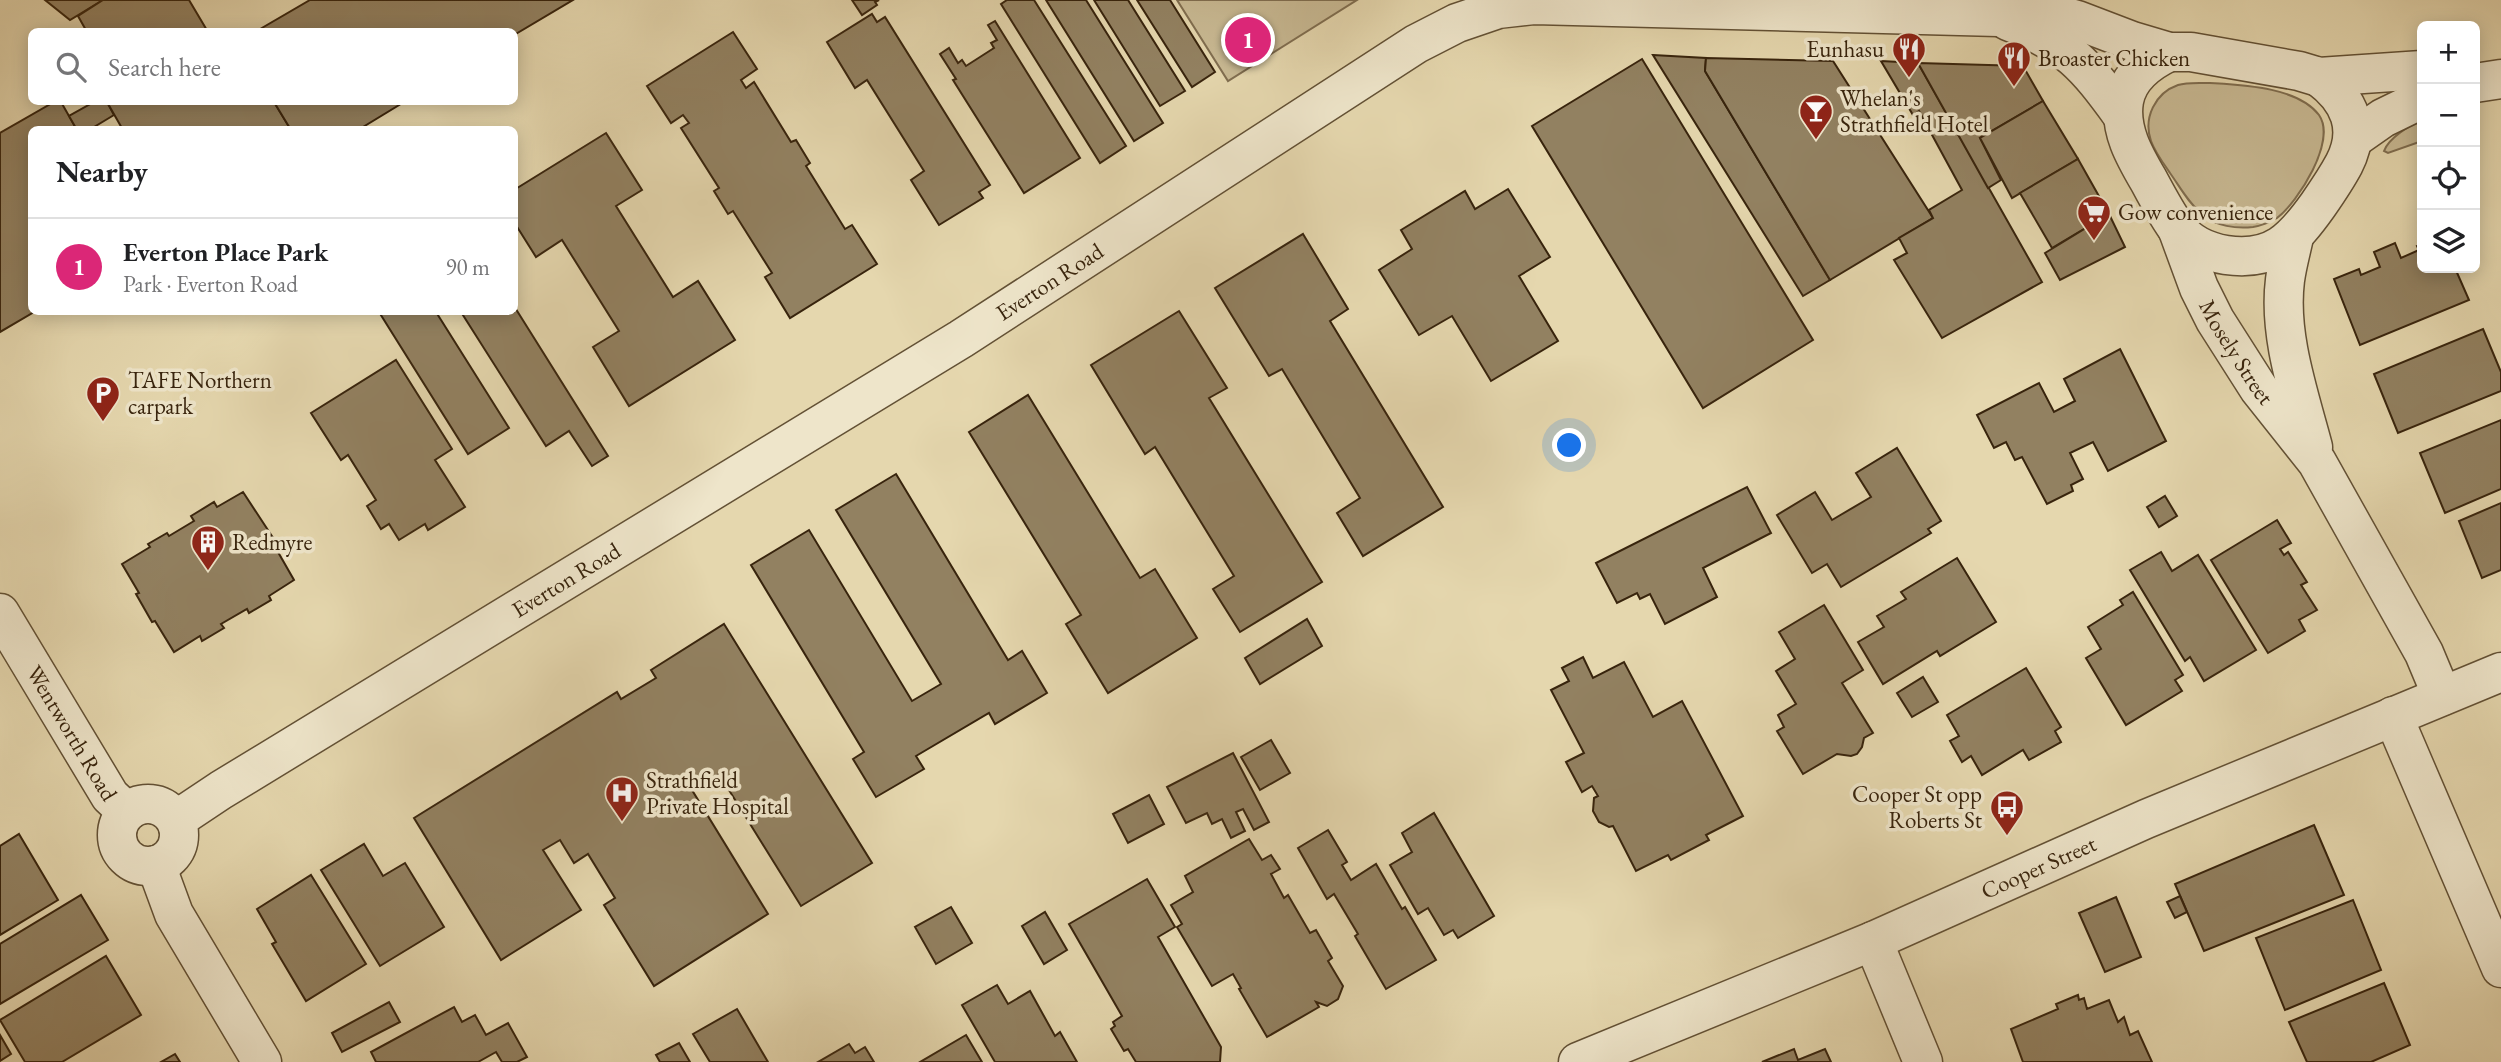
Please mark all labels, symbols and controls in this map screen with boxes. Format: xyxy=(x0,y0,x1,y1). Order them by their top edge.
pin: 1 xyxy=(1225,14,1271,66)
map controls xyxy=(2417,21,2480,273)
button: + xyxy=(2417,21,2480,84)
search box xyxy=(28,28,518,105)
restaurant icon: Eunhasu xyxy=(1890,30,1928,79)
place label: Eunhasu xyxy=(1806,34,1884,64)
restaurant icon: Broaster Chicken xyxy=(1995,39,2033,88)
place label: Broaster Chicken xyxy=(2038,43,2190,73)
icon: search xyxy=(52,48,90,86)
text: Search here xyxy=(108,50,221,84)
place label: Whelan's Strathfield Hotel xyxy=(1840,83,1989,139)
button: − xyxy=(2417,84,2480,147)
bar icon: Whelan's Strathfield Hotel xyxy=(1797,92,1835,141)
button: locate xyxy=(2417,147,2480,210)
text: Nearby xyxy=(56,152,148,191)
supermarket icon: Gow convenience xyxy=(2075,193,2113,242)
place label: Gow convenience xyxy=(2118,197,2273,227)
button: layers xyxy=(2417,210,2480,273)
text: Everton Place Park xyxy=(123,235,328,269)
street label: Everton Road xyxy=(990,236,1109,327)
text: 1 xyxy=(73,252,85,282)
text: 90 m xyxy=(445,252,490,282)
text: Park · Everton Road xyxy=(123,269,298,299)
street label: Mosely Street xyxy=(2192,294,2281,411)
place label: TAFE Northern carpark xyxy=(128,365,272,421)
parking icon: TAFE Northern carpark xyxy=(84,374,122,423)
your location xyxy=(1552,428,1586,462)
building icon: Redmyre xyxy=(189,523,227,572)
place label: Redmyre xyxy=(232,527,313,557)
street label: Everton Road xyxy=(506,535,626,624)
street label: Wentworth Road xyxy=(20,660,125,807)
place label: Strathfield Private Hospital xyxy=(646,765,789,821)
hospital icon: Strathfield Private Hospital xyxy=(603,774,641,823)
place label: Cooper St opp Roberts St xyxy=(1852,779,1983,835)
bus stop icon: Cooper St opp Roberts St xyxy=(1988,788,2026,837)
street label: Cooper Street xyxy=(1976,828,2101,906)

